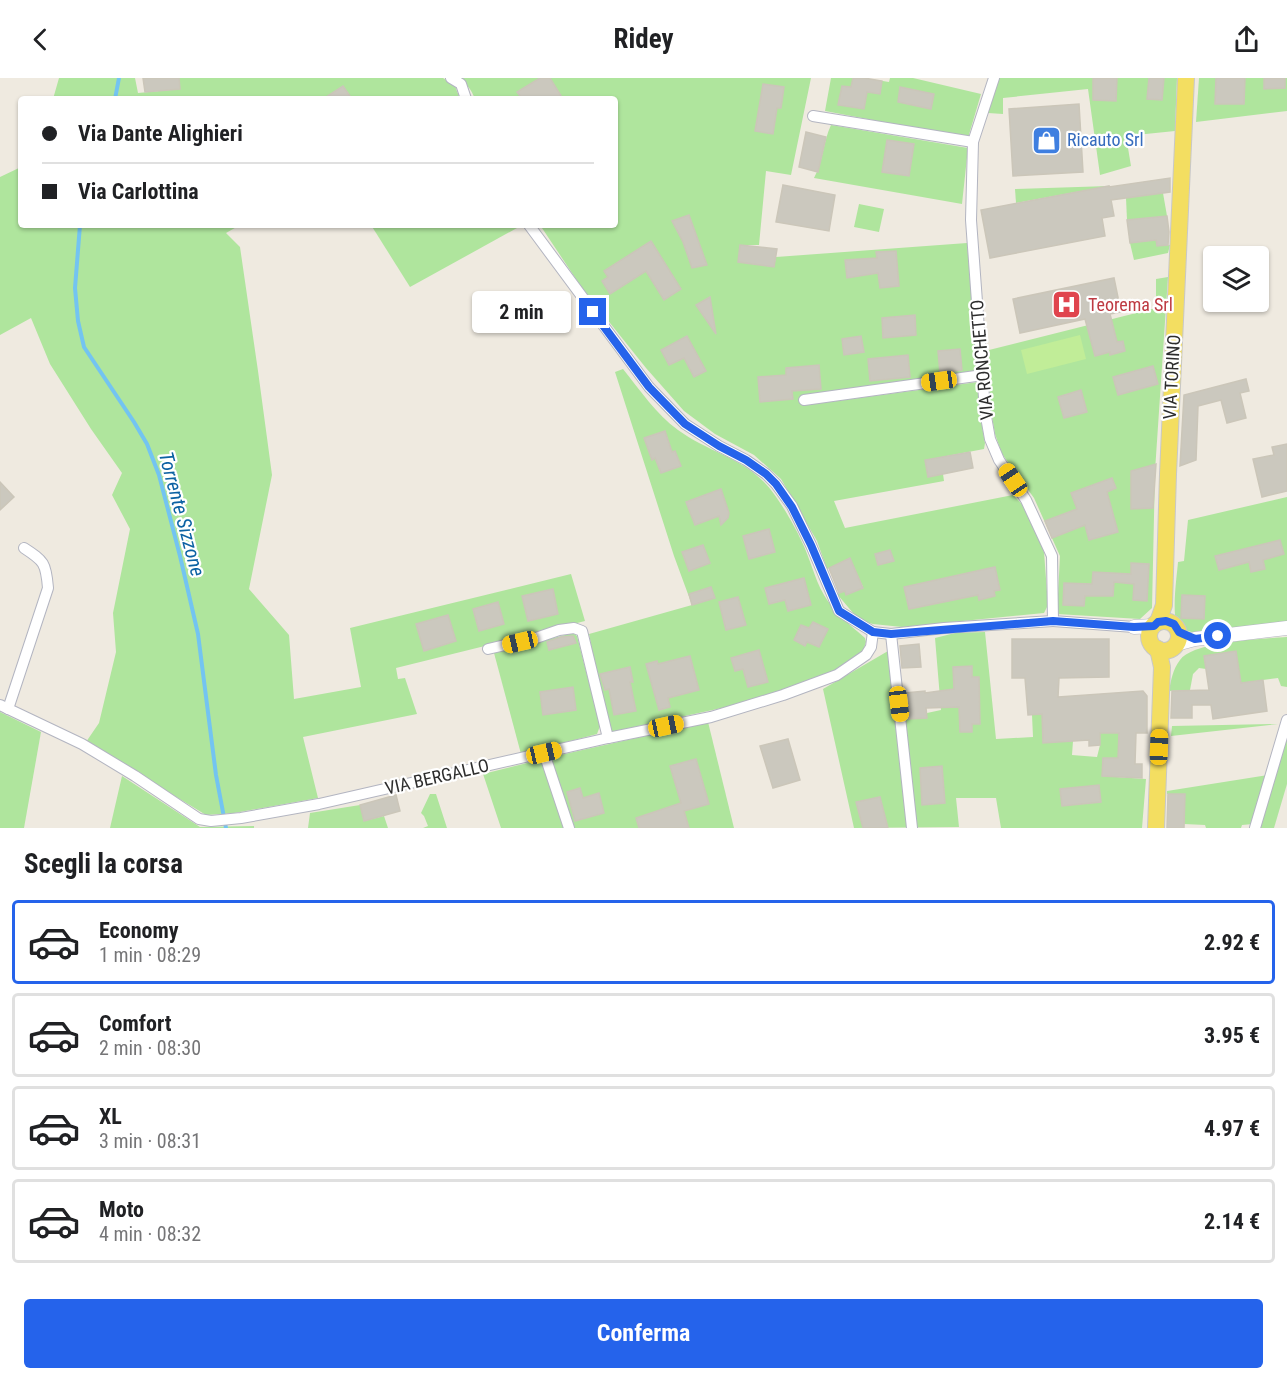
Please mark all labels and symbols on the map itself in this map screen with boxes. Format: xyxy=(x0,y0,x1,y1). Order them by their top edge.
shop icon: Ricauto Srl xyxy=(1030,124,1062,156)
place label: Ricauto Srl xyxy=(1067,129,1144,150)
hospital icon: Teorema Srl xyxy=(1051,289,1083,321)
callout: 2 min xyxy=(473,291,572,333)
place label: Teorema Srl xyxy=(1088,294,1173,315)
route end xyxy=(579,298,606,325)
street label: VIA RONCHETTO xyxy=(966,299,997,421)
street label: VIA TORINO xyxy=(1159,334,1184,420)
car xyxy=(920,370,958,392)
water label: Torrente Sizzone xyxy=(154,449,210,579)
car xyxy=(995,460,1031,500)
route start xyxy=(1204,622,1231,649)
car xyxy=(500,629,540,655)
car xyxy=(888,685,910,723)
car xyxy=(647,713,685,739)
car xyxy=(1149,729,1169,765)
car xyxy=(524,740,564,766)
street label: VIA BERGALLO xyxy=(383,754,491,799)

